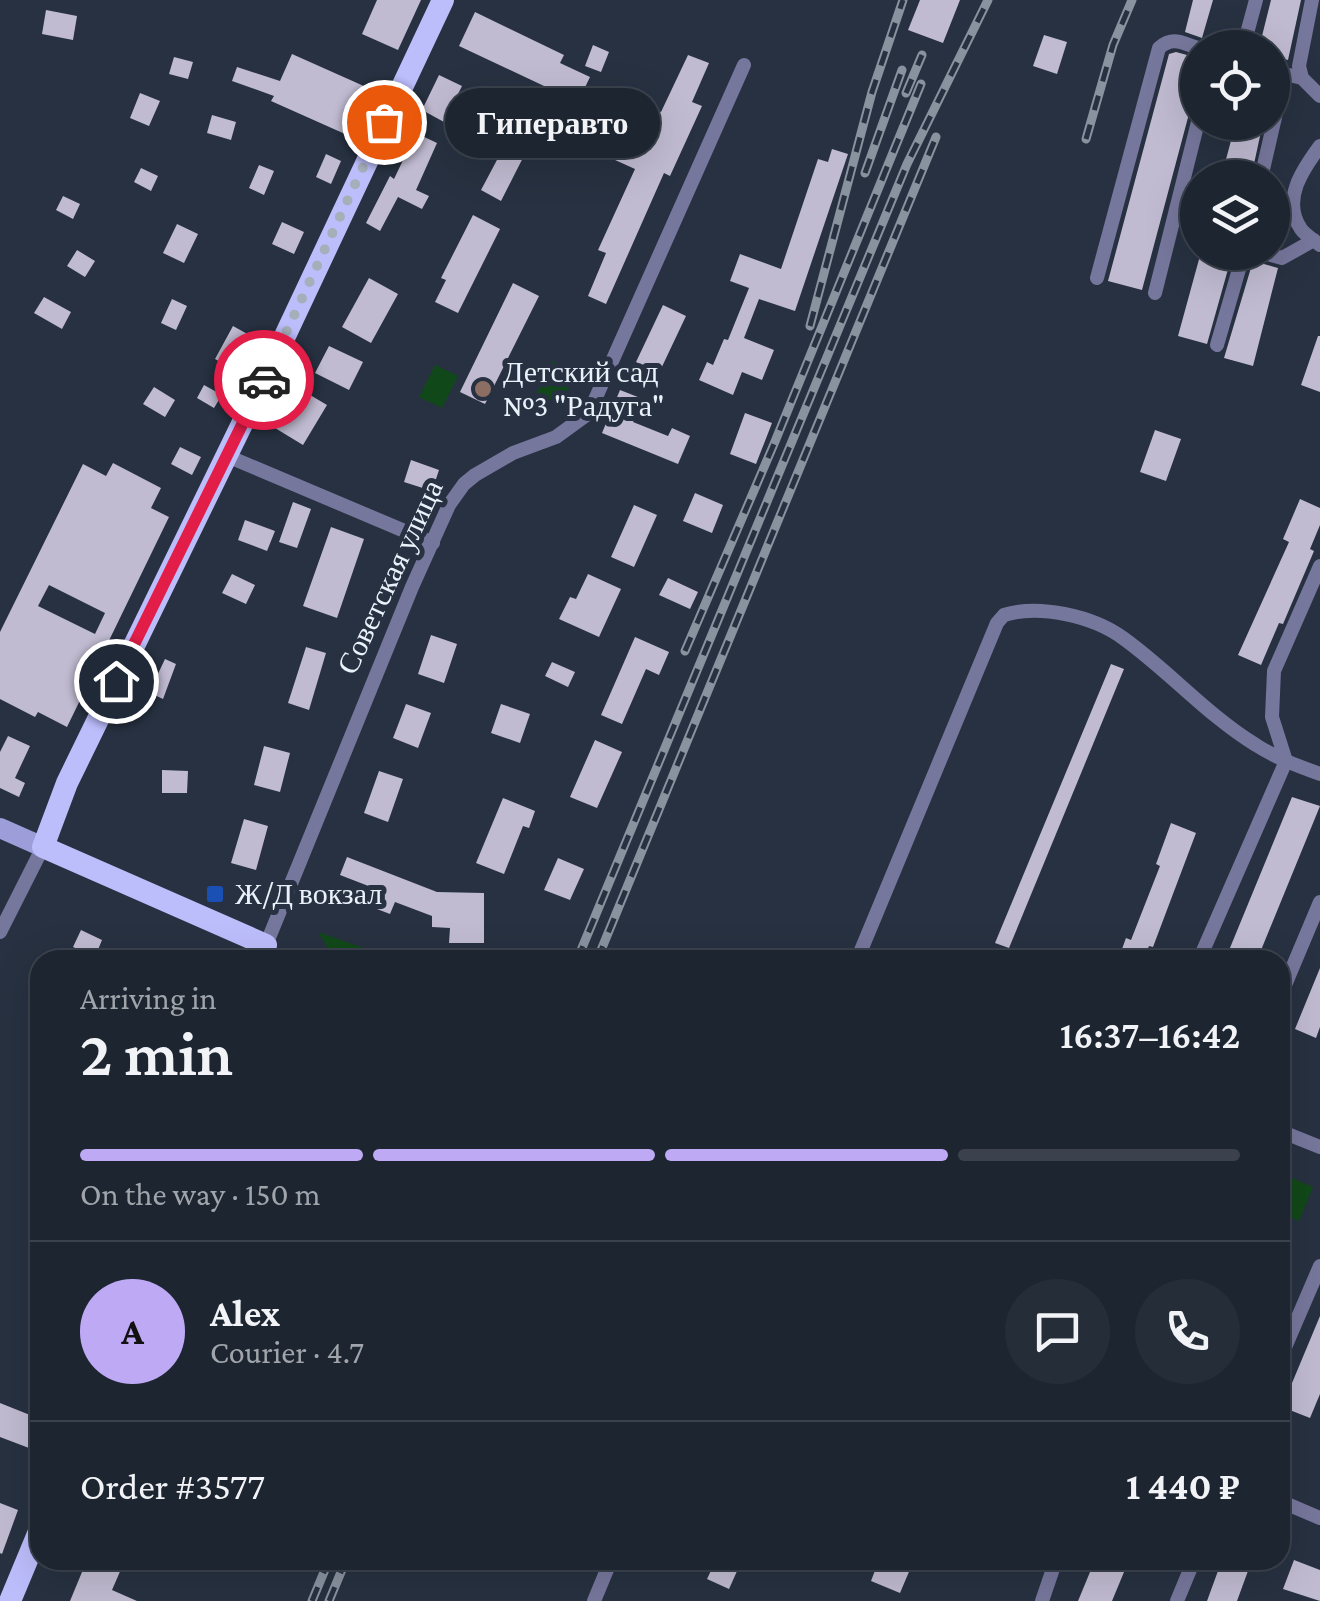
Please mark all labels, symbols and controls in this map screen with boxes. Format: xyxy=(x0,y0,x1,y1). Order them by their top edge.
map controls xyxy=(1180,30,1290,270)
button: locate xyxy=(1180,30,1290,140)
pin xyxy=(342,80,427,165)
callout: Гиперавто xyxy=(444,87,659,157)
icon: bag xyxy=(357,95,412,150)
text: Гиперавто xyxy=(477,105,628,141)
button: layers xyxy=(1180,160,1290,270)
courier xyxy=(214,330,314,430)
icon: car xyxy=(237,353,292,408)
place label: Детский сад №3 "Радуга" xyxy=(503,355,664,422)
marker: Детский сад №3 "Радуга" xyxy=(472,378,494,400)
street label: Советская улица xyxy=(330,475,449,679)
pin xyxy=(74,639,159,724)
icon: home xyxy=(89,654,144,709)
place label: Ж/Д вокзал xyxy=(235,877,382,910)
marker: Ж/Д вокзал xyxy=(204,883,226,905)
text: Arriving in xyxy=(80,980,217,1016)
text: 16:37–16:42 xyxy=(1060,1014,1240,1056)
text: 2 min xyxy=(80,1017,233,1089)
text: On the way · 150 m xyxy=(80,1176,320,1212)
button: chat xyxy=(1005,1279,1110,1384)
button: phone xyxy=(1135,1279,1240,1384)
text: Alex xyxy=(210,1292,280,1334)
text: A xyxy=(121,1310,144,1352)
text: Courier · 4.7 xyxy=(210,1334,364,1370)
text: Order #3577 xyxy=(80,1465,265,1507)
text: 1 440 ₽ xyxy=(1126,1465,1240,1507)

